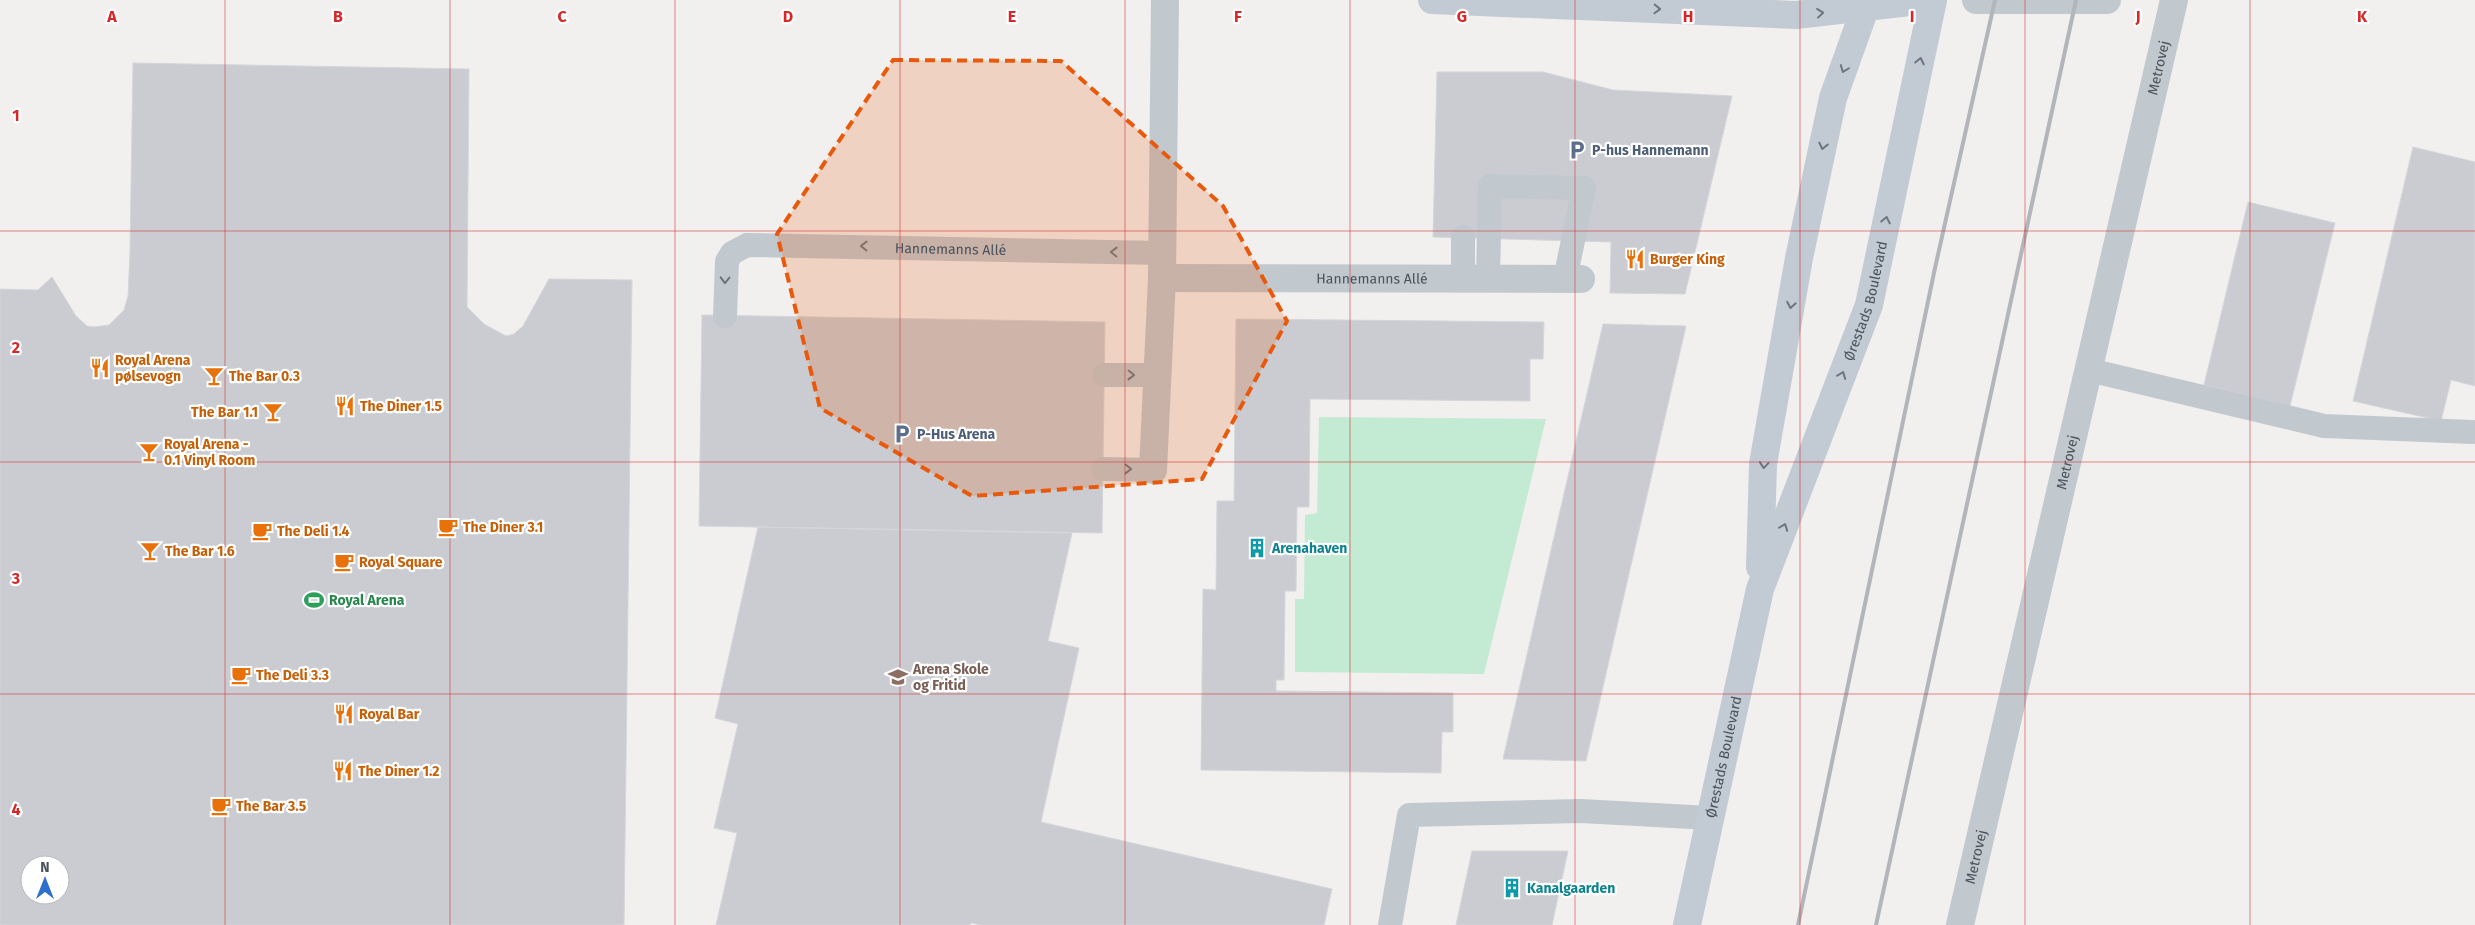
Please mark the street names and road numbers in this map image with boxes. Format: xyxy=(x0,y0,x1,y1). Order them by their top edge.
street label: Metrovej xyxy=(2144,39,2173,97)
street label: Hannemanns Allé xyxy=(895,240,1006,259)
street label: Ørestads Boulevard xyxy=(1840,240,1891,363)
street label: Hannemanns Allé xyxy=(1316,270,1428,288)
street label: Metrovej xyxy=(2053,434,2082,491)
street label: Ørestads Boulevard xyxy=(1703,695,1746,820)
street label: Metrovej xyxy=(1962,828,1991,886)

